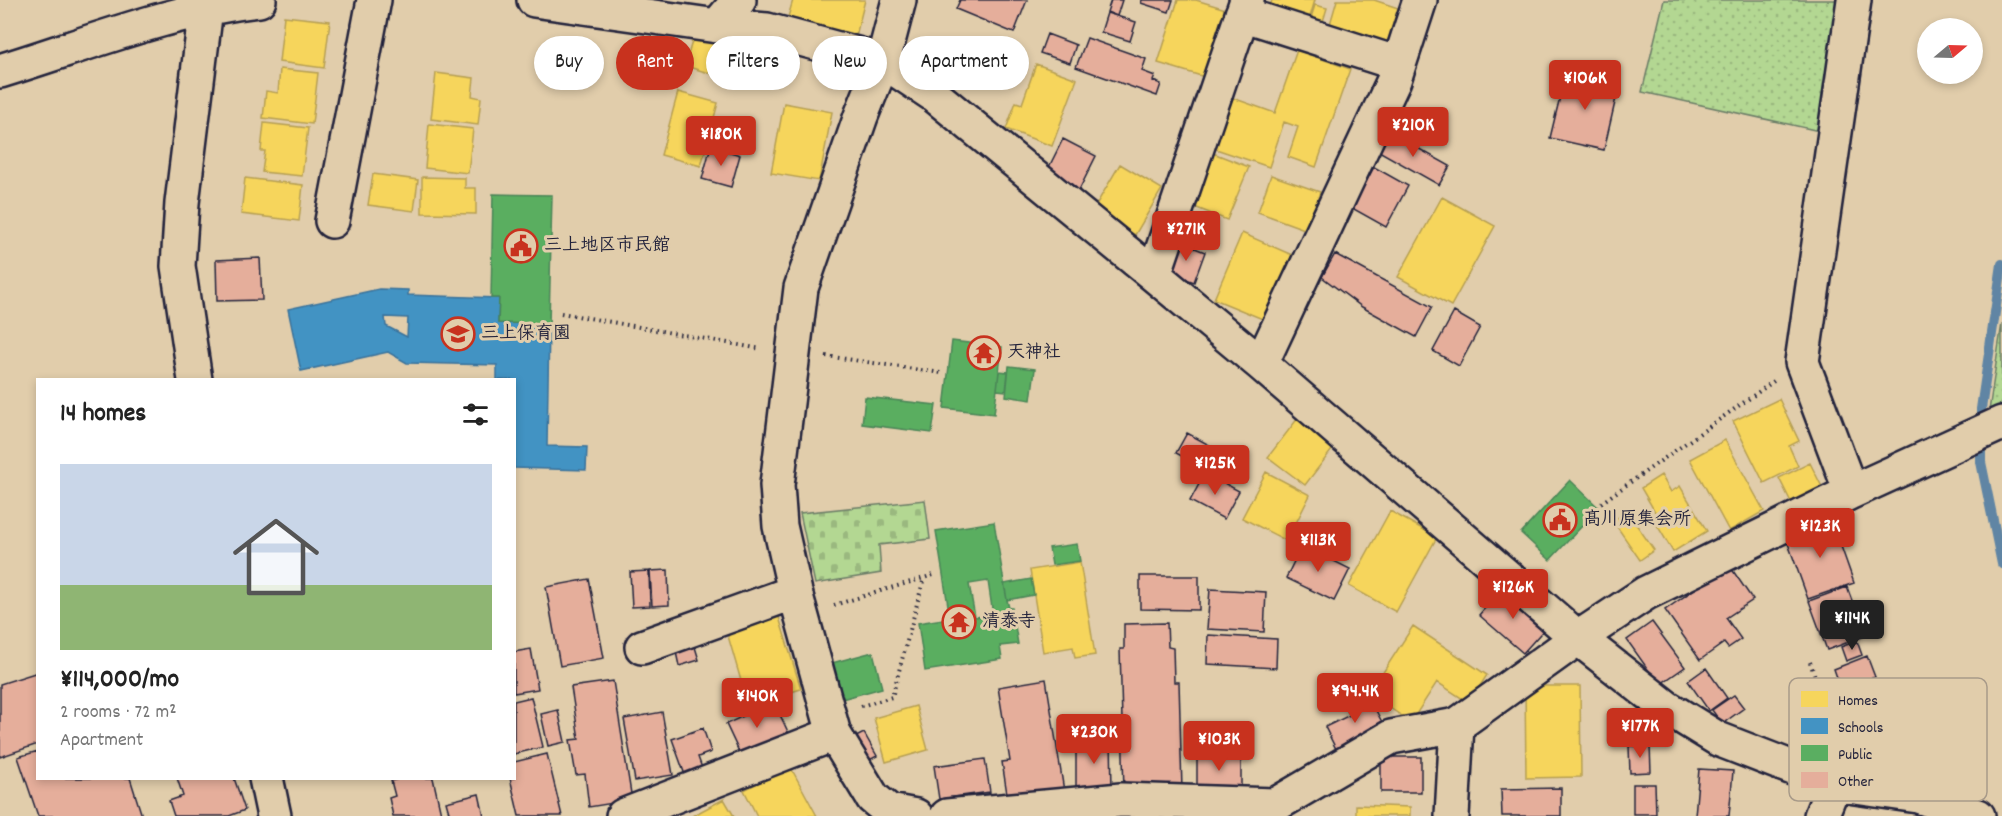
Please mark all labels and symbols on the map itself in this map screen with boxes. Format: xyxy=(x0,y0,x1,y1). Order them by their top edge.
north arrow xyxy=(1917,18,1983,84)
pin: ¥106K xyxy=(1543,60,1627,111)
pin: ¥210K xyxy=(1371,107,1455,158)
pin: ¥180K xyxy=(679,116,763,167)
pin: ¥271K xyxy=(1144,211,1228,262)
public building icon: 三上地区市民館 xyxy=(503,228,539,264)
place label: 三上地区市民館 xyxy=(544,234,670,259)
school or university icon: 三上保育園 xyxy=(440,316,476,352)
place label: 三上保育園 xyxy=(481,322,571,347)
temple icon: 天神社 xyxy=(966,335,1002,371)
place label: 天神社 xyxy=(1007,341,1061,366)
pin: ¥125K xyxy=(1173,445,1257,496)
public building icon: 髙川原集会所 xyxy=(1542,502,1578,538)
place label: 髙川原集会所 xyxy=(1583,508,1691,533)
pin: ¥123K xyxy=(1778,508,1862,559)
pin: ¥113K xyxy=(1276,522,1360,573)
pin: ¥126K xyxy=(1471,569,1555,620)
pin: ¥114K xyxy=(1810,600,1894,651)
temple icon: 清泰寺 xyxy=(941,604,977,640)
place label: 清泰寺 xyxy=(982,610,1036,635)
pin: ¥94.4K xyxy=(1306,673,1404,724)
pin: ¥140K xyxy=(715,678,799,729)
legend xyxy=(1789,678,1987,801)
text: Homes xyxy=(1838,690,1878,713)
pin: ¥177K xyxy=(1598,708,1682,759)
pin: ¥230K xyxy=(1052,714,1136,765)
text: Schools xyxy=(1838,717,1884,740)
pin: ¥103K xyxy=(1177,721,1261,772)
text: Public xyxy=(1838,744,1872,767)
text: Other xyxy=(1838,771,1873,794)

